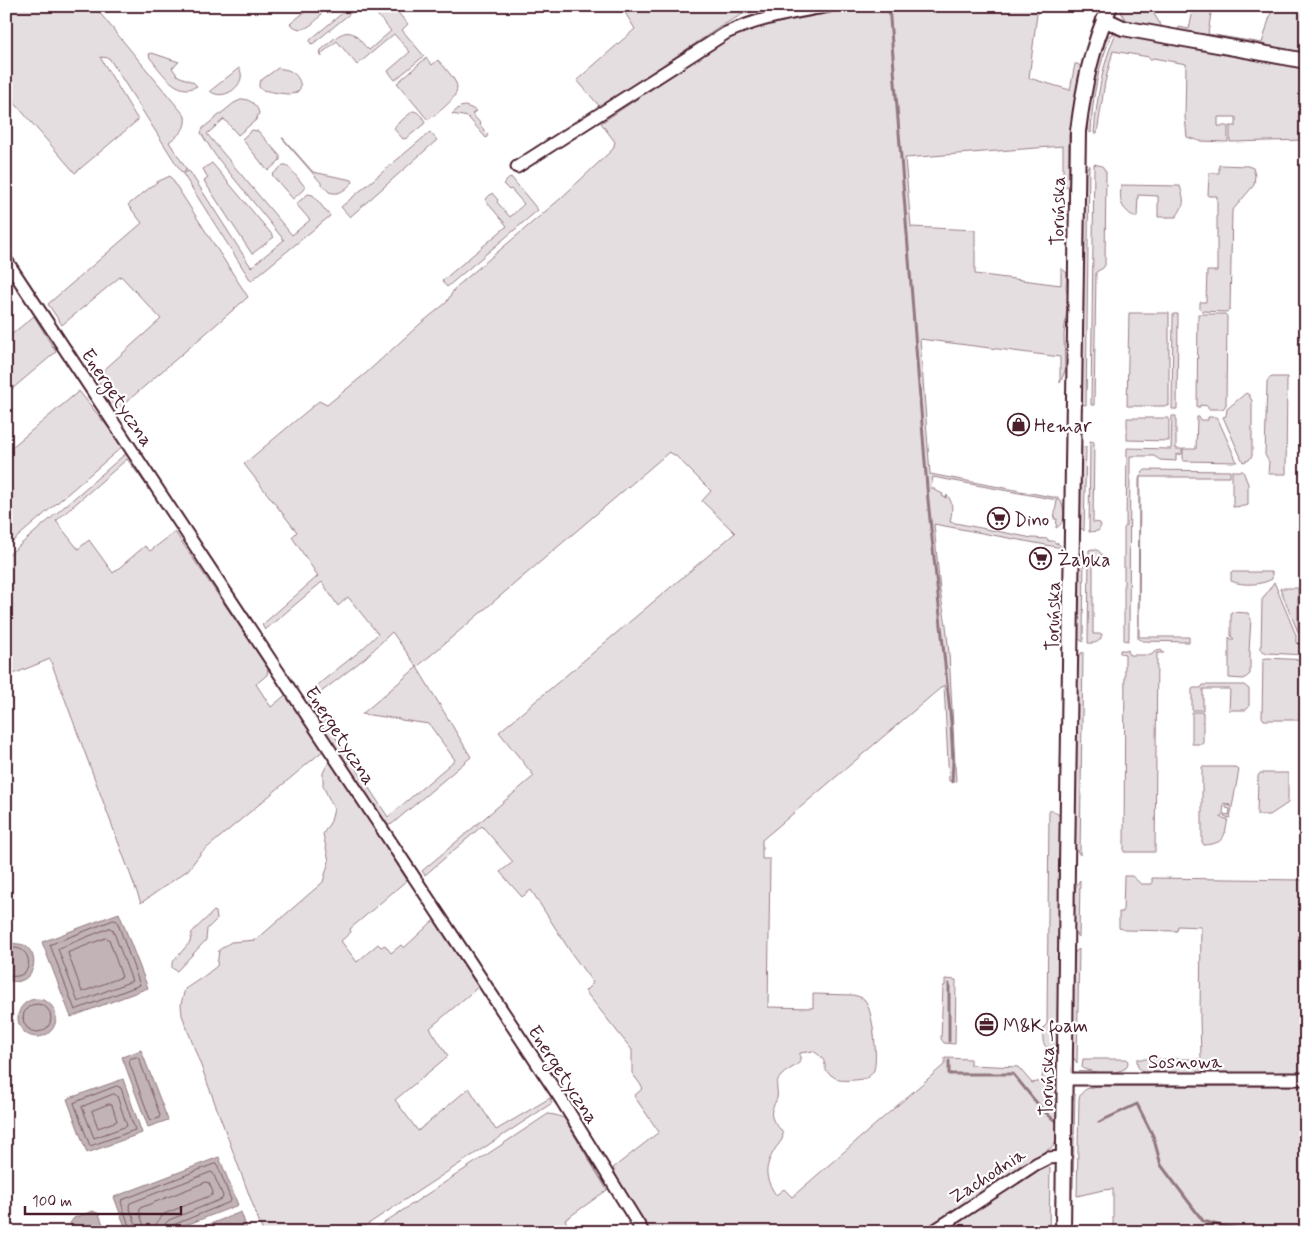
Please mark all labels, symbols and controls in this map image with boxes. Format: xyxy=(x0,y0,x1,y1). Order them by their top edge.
street label: Toruńska xyxy=(1045,176,1072,246)
street label: Energetyczna xyxy=(73,344,159,453)
shop icon: Hemar xyxy=(1006,413,1030,437)
place label: Hemar xyxy=(1034,414,1092,439)
supermarket icon: Dino xyxy=(986,507,1010,531)
place label: Dino xyxy=(1014,508,1049,533)
supermarket icon: Żabka xyxy=(1029,547,1053,571)
place label: Żabka xyxy=(1057,548,1110,573)
street label: Toruńska xyxy=(1040,581,1067,651)
street label: Energetyczna xyxy=(297,682,381,791)
office icon: M&K foam xyxy=(975,1013,999,1037)
place label: M&K foam xyxy=(1003,1014,1088,1042)
street label: Energetyczna xyxy=(520,1021,604,1130)
street label: Toruńska xyxy=(1034,1046,1061,1116)
street label: Sosnowa xyxy=(1148,1050,1223,1075)
street label: Zachodnia xyxy=(945,1142,1031,1210)
scale bar xyxy=(25,1183,181,1215)
text: 100 m xyxy=(32,1192,72,1212)

